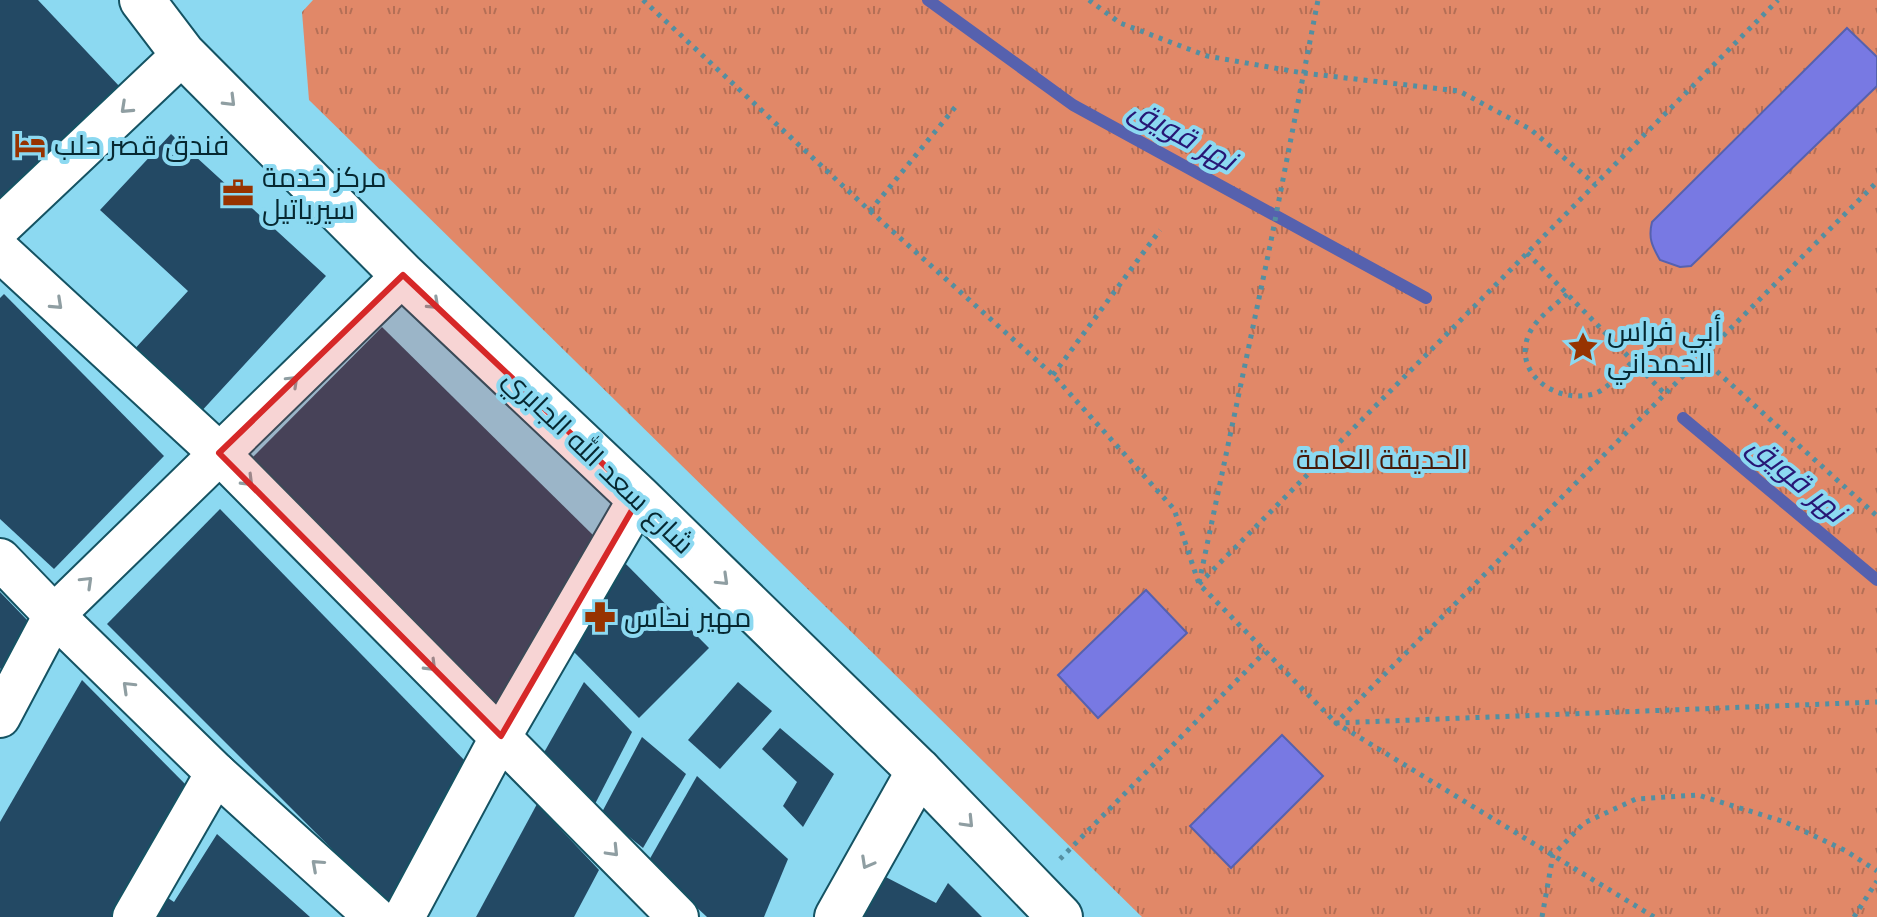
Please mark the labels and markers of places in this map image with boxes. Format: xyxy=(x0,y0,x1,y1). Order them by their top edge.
hotel icon: فندق قصر حلب xyxy=(13,128,47,162)
place label: فندق قصر حلب xyxy=(54,130,229,162)
place label: مركز خدمة سيرياتيل xyxy=(262,162,387,226)
office icon: مركز خدمة سيرياتيل xyxy=(221,176,255,210)
place label: أبي فراس الحمداني xyxy=(1607,314,1721,385)
place icon: أبي فراس الحمداني xyxy=(1566,330,1600,364)
pharmacy icon: مهير نحاس xyxy=(583,600,617,634)
place label: مهير نحاس xyxy=(624,602,751,634)

